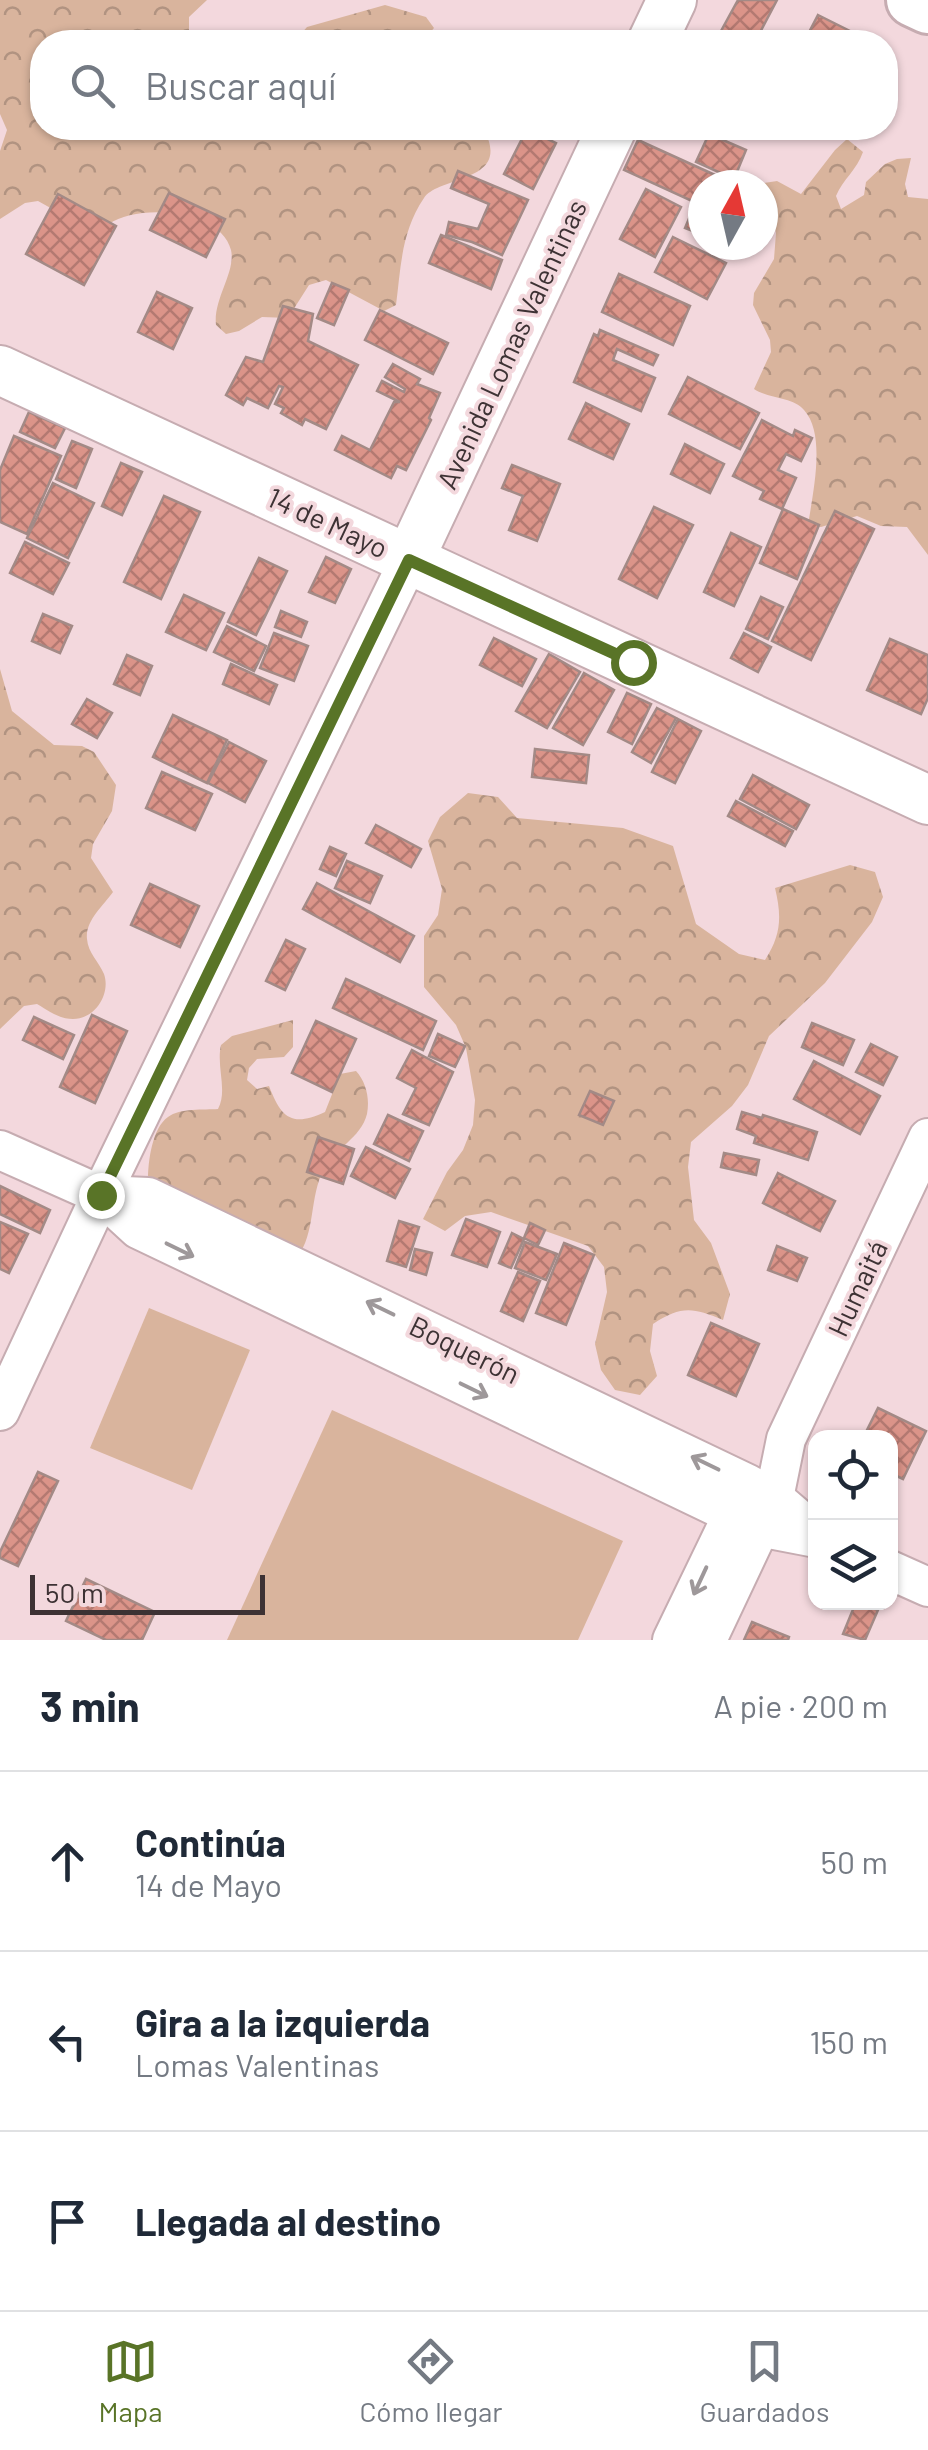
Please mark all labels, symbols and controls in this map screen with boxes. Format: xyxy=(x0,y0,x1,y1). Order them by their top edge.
search box xyxy=(30,30,898,140)
icon: search xyxy=(65,58,120,113)
text: Buscar aquí xyxy=(145,62,336,108)
north arrow xyxy=(688,170,778,260)
street label: Avenida Lomas Valentinas xyxy=(429,194,593,494)
street label: 14 de Mayo xyxy=(263,479,393,565)
route start xyxy=(611,640,657,686)
route end xyxy=(79,1173,125,1219)
street label: Humaitá xyxy=(820,1234,894,1342)
one-way arrow xyxy=(165,1241,195,1260)
one-way arrow xyxy=(366,1298,395,1317)
street label: Boquerón xyxy=(404,1308,526,1390)
one-way arrow xyxy=(458,1381,488,1400)
map controls xyxy=(808,1430,898,1610)
button: locate xyxy=(808,1430,898,1520)
one-way arrow xyxy=(690,1453,720,1472)
button: layers xyxy=(808,1520,898,1610)
one-way arrow xyxy=(689,1565,708,1595)
scale bar xyxy=(30,1570,265,1614)
text: 50 m xyxy=(45,1575,104,1609)
text: 3 min xyxy=(40,1680,140,1730)
text: A pie · 200 m xyxy=(714,1686,888,1724)
text: Continúa xyxy=(135,1819,286,1865)
icon: ahead xyxy=(40,1834,95,1889)
text: 50 m xyxy=(821,1842,888,1880)
text: 14 de Mayo xyxy=(135,1865,282,1903)
text: Gira a la izquierda xyxy=(135,1999,430,2045)
icon: left xyxy=(40,2014,95,2069)
text: 150 m xyxy=(809,2022,888,2060)
text: Lomas Valentinas xyxy=(135,2045,379,2083)
icon: arrive xyxy=(40,2194,95,2249)
text: Llegada al destino xyxy=(135,2198,441,2244)
tab: Mapa xyxy=(98,2334,163,2428)
tab: Cómo llegar xyxy=(359,2334,503,2428)
tab: Guardados xyxy=(699,2334,830,2428)

